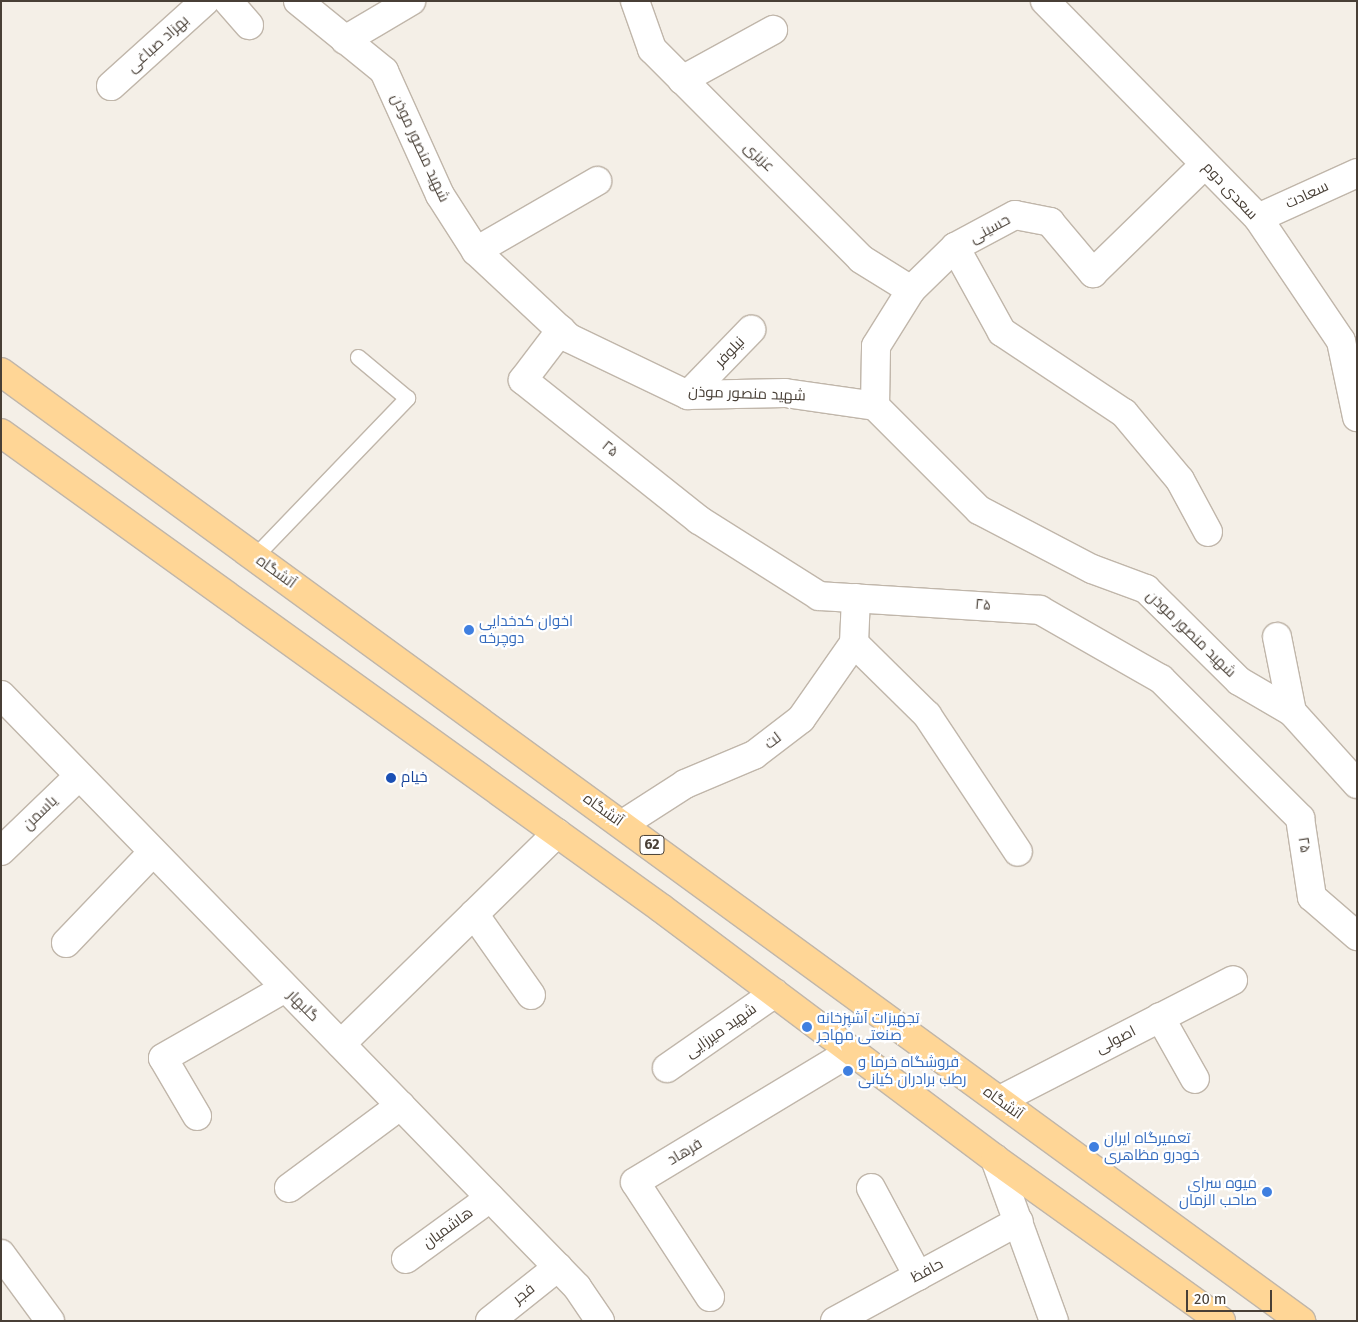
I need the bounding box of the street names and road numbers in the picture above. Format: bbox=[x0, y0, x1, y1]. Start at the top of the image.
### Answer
street label: بهزاد صباغی bbox=[123, 12, 193, 76]
street label: شهید منصور موذن bbox=[387, 91, 453, 205]
street label: عزیزی bbox=[740, 138, 778, 176]
street label: سعدی دوم bbox=[1199, 158, 1261, 224]
street label: سعادت bbox=[1283, 177, 1331, 213]
street label: حسینی bbox=[967, 211, 1013, 247]
street label: نیلوفر bbox=[711, 333, 749, 371]
street label: شهید منصور موذن bbox=[688, 383, 806, 405]
street label: ۲۵ bbox=[598, 437, 622, 461]
street label: آتشگاه bbox=[253, 552, 299, 592]
street label: شهید منصور موذن bbox=[1142, 587, 1240, 681]
street label: ۲۵ bbox=[974, 595, 992, 615]
street label: لت bbox=[761, 729, 785, 753]
street label: آتشگاه bbox=[580, 790, 626, 830]
street label: یاسمن bbox=[19, 792, 61, 834]
road number: 62 bbox=[640, 834, 664, 856]
street label: ۲۵ bbox=[1294, 836, 1314, 854]
street label: گلبهار bbox=[283, 986, 323, 1026]
street label: شهید میرزایی bbox=[682, 1000, 760, 1062]
street label: اصولی bbox=[1093, 1022, 1139, 1058]
street label: آتشگاه bbox=[980, 1083, 1026, 1123]
street label: فرهاد bbox=[664, 1135, 706, 1169]
street label: هاشمیان bbox=[419, 1204, 477, 1252]
street label: حافظ bbox=[908, 1255, 946, 1287]
street label: فجر bbox=[510, 1280, 538, 1308]

